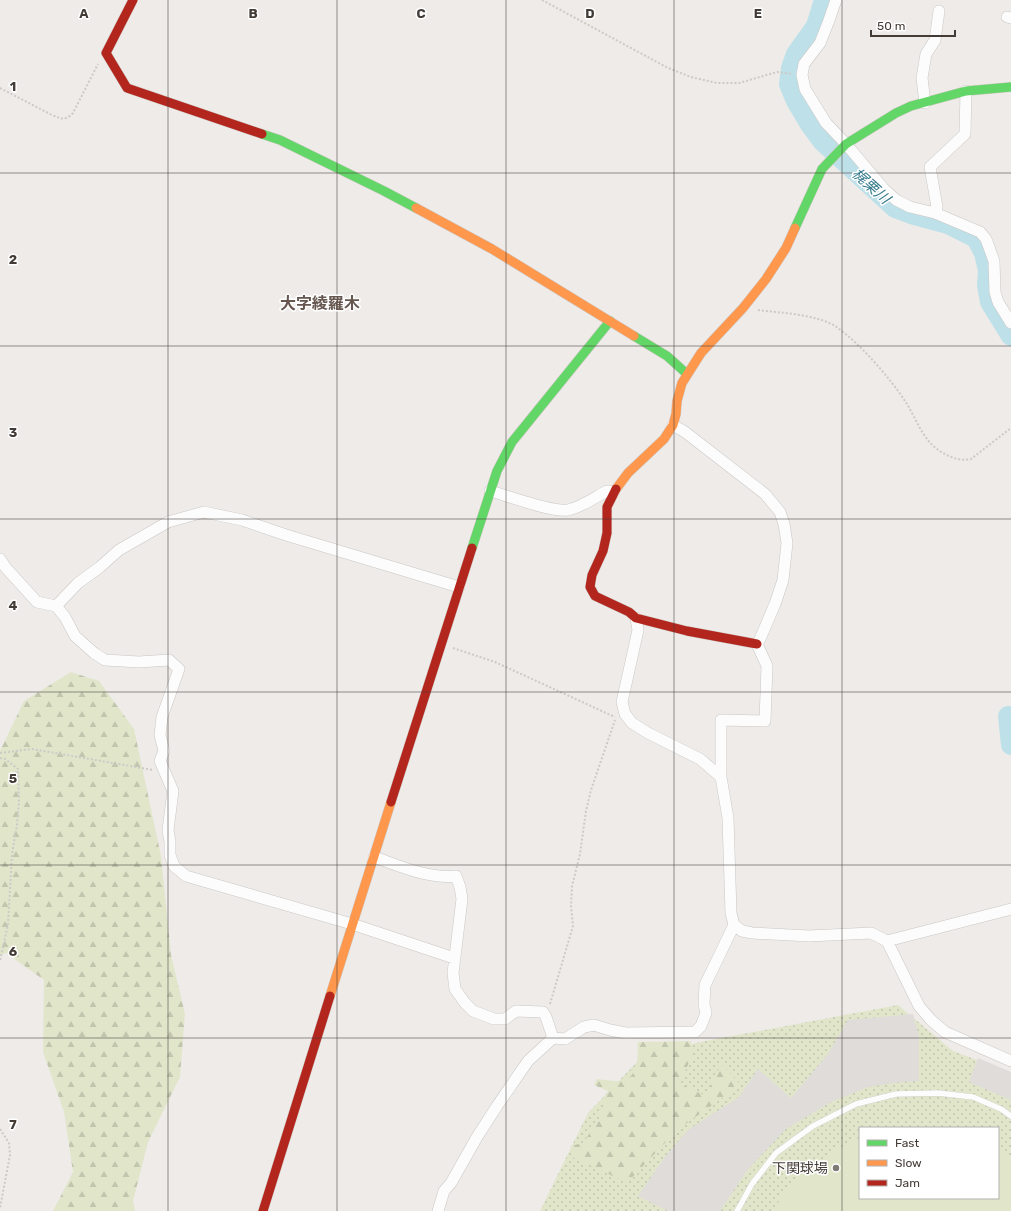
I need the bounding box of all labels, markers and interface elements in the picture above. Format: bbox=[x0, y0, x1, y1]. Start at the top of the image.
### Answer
text: A bbox=[79, 6, 89, 21]
text: B bbox=[248, 6, 258, 21]
text: C bbox=[416, 6, 426, 21]
text: D bbox=[585, 6, 595, 21]
text: E bbox=[754, 6, 762, 21]
scale bar bbox=[871, 12, 955, 38]
text: 50 m bbox=[877, 19, 905, 33]
text: 1 bbox=[10, 79, 16, 94]
water label: 梶栗川 bbox=[848, 164, 895, 209]
text: 2 bbox=[9, 252, 17, 267]
district label: 大字綾羅木 bbox=[280, 294, 360, 313]
text: 3 bbox=[9, 425, 18, 440]
text: 4 bbox=[9, 598, 18, 613]
text: 5 bbox=[9, 771, 17, 786]
text: 6 bbox=[9, 944, 18, 959]
text: 7 bbox=[9, 1117, 17, 1132]
legend bbox=[859, 1127, 999, 1199]
text: Fast bbox=[895, 1136, 919, 1150]
text: Slow bbox=[895, 1156, 922, 1170]
place label: 下関球場 bbox=[772, 1160, 828, 1177]
marker: 下関球場 bbox=[831, 1163, 841, 1173]
text: Jam bbox=[895, 1176, 920, 1190]

